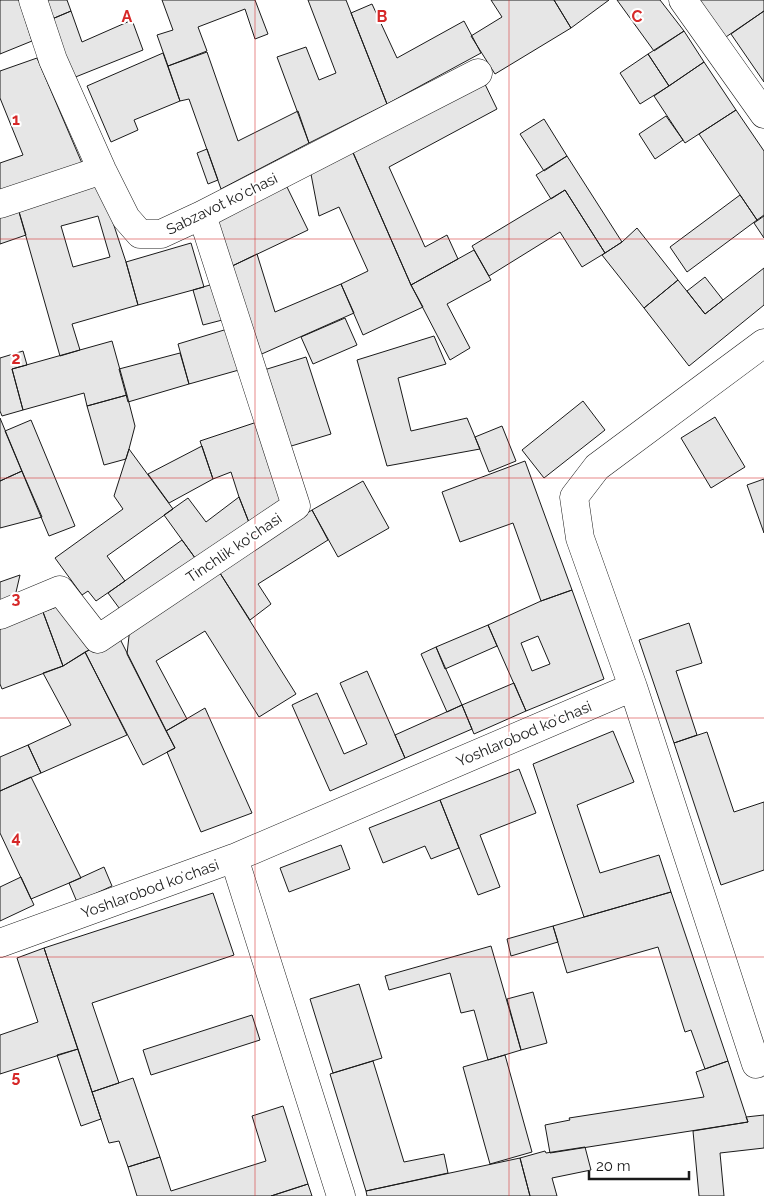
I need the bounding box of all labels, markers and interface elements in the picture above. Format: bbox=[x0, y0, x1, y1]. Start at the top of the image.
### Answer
text: A bbox=[122, 7, 133, 26]
text: B bbox=[377, 7, 388, 26]
text: C bbox=[632, 7, 643, 26]
text: 1 bbox=[12, 110, 20, 129]
street label: Sabzavot koʻchasi bbox=[163, 169, 281, 239]
text: 2 bbox=[11, 349, 21, 368]
street label: Tinchlik ko'chasi bbox=[183, 509, 285, 587]
text: 3 bbox=[12, 589, 21, 608]
street label: Yoshlarobod koʻchasi bbox=[454, 697, 594, 771]
text: 4 bbox=[11, 828, 21, 847]
street label: Yoshlarobod koʻchasi bbox=[79, 856, 221, 922]
text: 5 bbox=[12, 1067, 21, 1086]
scale bar bbox=[589, 1148, 689, 1180]
text: 20 m bbox=[596, 1157, 631, 1175]

